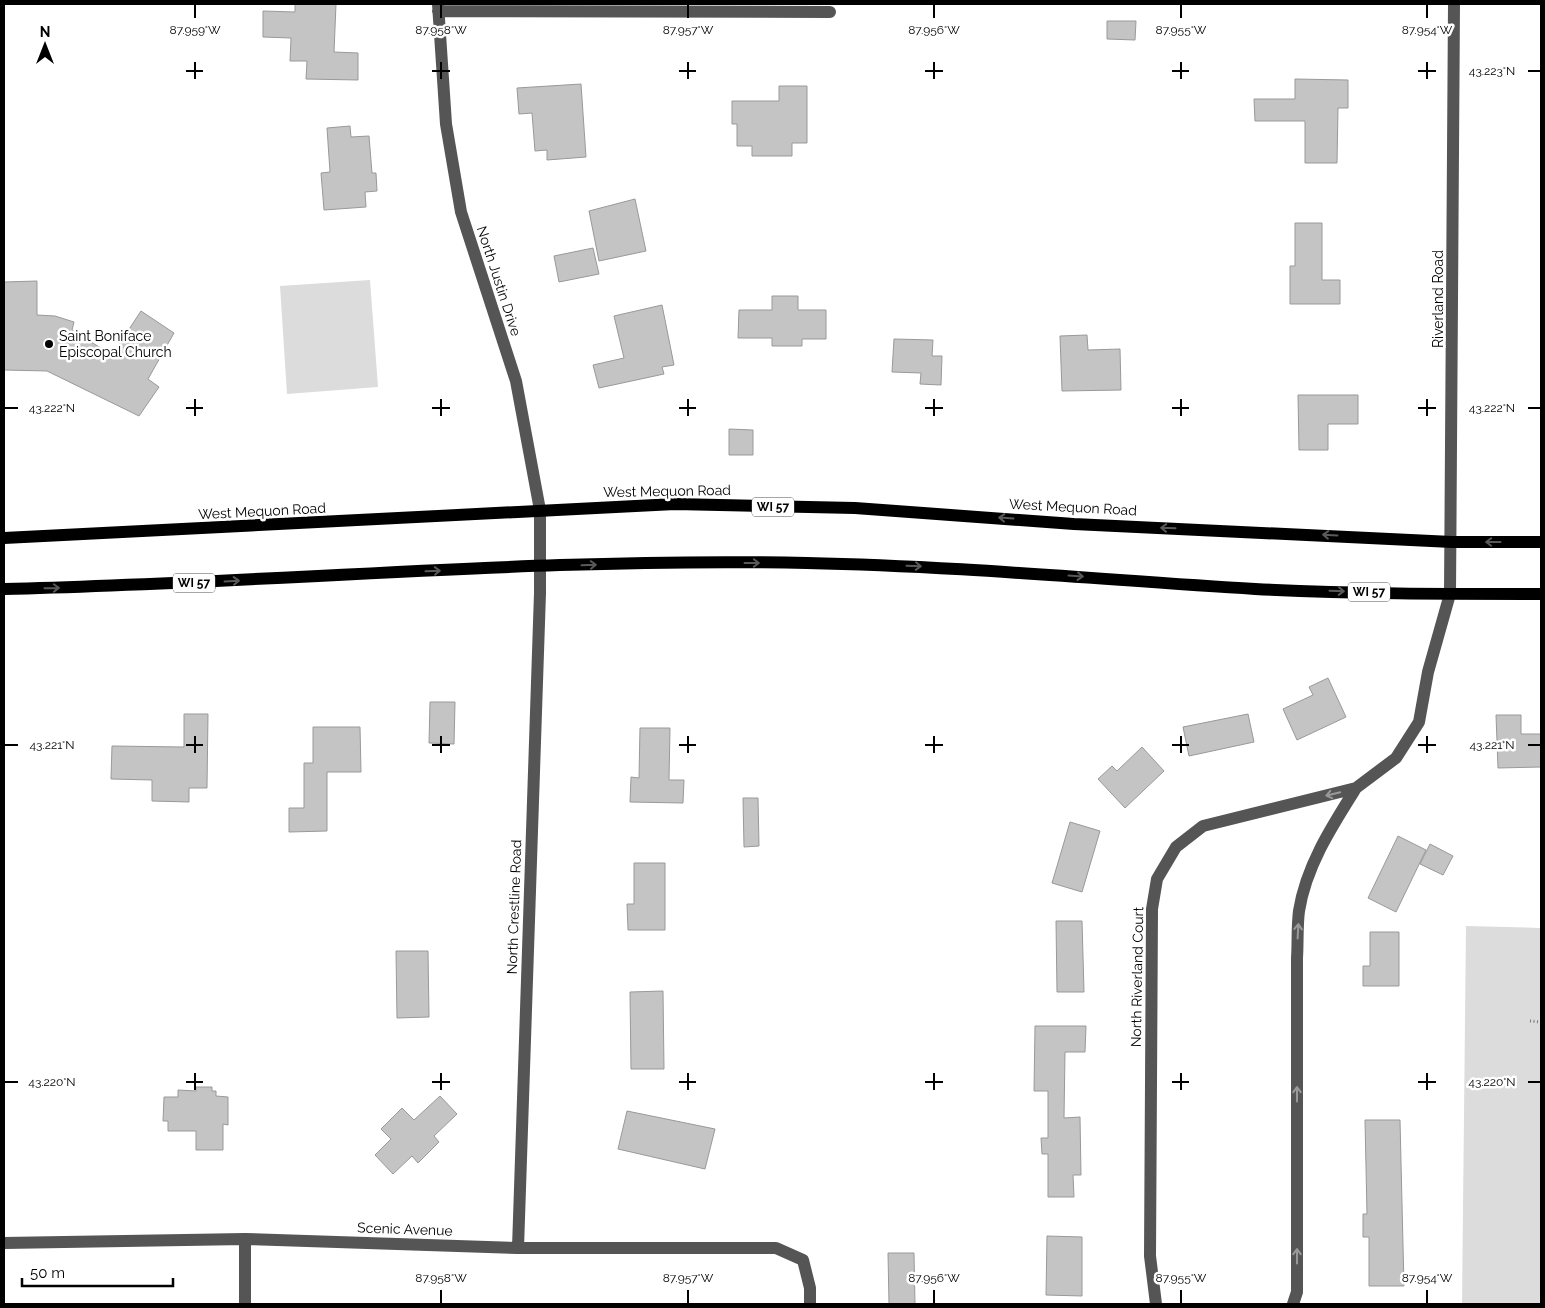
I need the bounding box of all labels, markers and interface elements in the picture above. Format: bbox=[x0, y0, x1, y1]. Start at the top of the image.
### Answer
north arrow bbox=[20, 20, 70, 70]
text: 87.959°W bbox=[170, 23, 221, 37]
text: 87.958°W bbox=[415, 23, 467, 37]
text: 87.957°W bbox=[663, 23, 714, 37]
text: 87.956°W bbox=[908, 23, 960, 37]
text: 87.955°W bbox=[1156, 23, 1207, 37]
text: 87.954°W bbox=[1402, 23, 1453, 37]
text: N bbox=[40, 24, 50, 40]
text: 43.223°N bbox=[1469, 64, 1515, 78]
street label: North Justin Drive bbox=[474, 224, 524, 338]
street label: Riverland Road bbox=[1430, 250, 1446, 348]
place label: Saint Boniface Episcopal Church bbox=[59, 328, 172, 360]
marker: Saint Boniface Episcopal Church bbox=[43, 338, 55, 350]
text: 43.222°N bbox=[29, 401, 75, 415]
text: 43.222°N bbox=[1469, 401, 1515, 415]
street label: West Mequon Road bbox=[603, 482, 731, 500]
street label: West Mequon Road bbox=[1009, 496, 1137, 518]
road number: WI 57 bbox=[752, 498, 794, 516]
street label: West Mequon Road bbox=[198, 500, 326, 522]
one-way arrow bbox=[998, 514, 1014, 523]
one-way arrow bbox=[1160, 523, 1176, 532]
one-way arrow bbox=[1322, 531, 1338, 540]
one-way arrow bbox=[1485, 537, 1501, 547]
one-way arrow bbox=[743, 558, 759, 568]
one-way arrow bbox=[580, 560, 597, 570]
one-way arrow bbox=[906, 561, 922, 571]
one-way arrow bbox=[425, 566, 441, 575]
one-way arrow bbox=[1068, 572, 1084, 581]
road number: WI 57 bbox=[173, 574, 215, 592]
one-way arrow bbox=[224, 576, 240, 585]
road number: WI 57 bbox=[1348, 582, 1390, 602]
one-way arrow bbox=[44, 583, 60, 593]
one-way arrow bbox=[1329, 587, 1345, 596]
text: 43.221°N bbox=[29, 738, 75, 752]
text: 43.221°N bbox=[1469, 738, 1515, 752]
one-way arrow bbox=[1325, 789, 1341, 799]
street label: North Crestline Road bbox=[504, 839, 524, 975]
street label: North Riverland Court bbox=[1128, 906, 1146, 1047]
one-way arrow bbox=[1294, 923, 1303, 939]
text: 43.220°N bbox=[28, 1075, 76, 1089]
text: 43.220°N bbox=[1468, 1075, 1516, 1089]
one-way arrow bbox=[1292, 1086, 1302, 1102]
street label: Scenic Avenue bbox=[357, 1219, 453, 1239]
one-way arrow bbox=[1292, 1248, 1302, 1264]
scale bar bbox=[22, 1256, 174, 1288]
text: 50 m bbox=[30, 1264, 65, 1282]
text: 87.958°W bbox=[415, 1271, 467, 1285]
text: 87.957°W bbox=[663, 1271, 714, 1285]
text: 87.956°W bbox=[908, 1271, 960, 1285]
text: 87.955°W bbox=[1156, 1271, 1207, 1285]
text: 87.954°W bbox=[1402, 1271, 1453, 1285]

